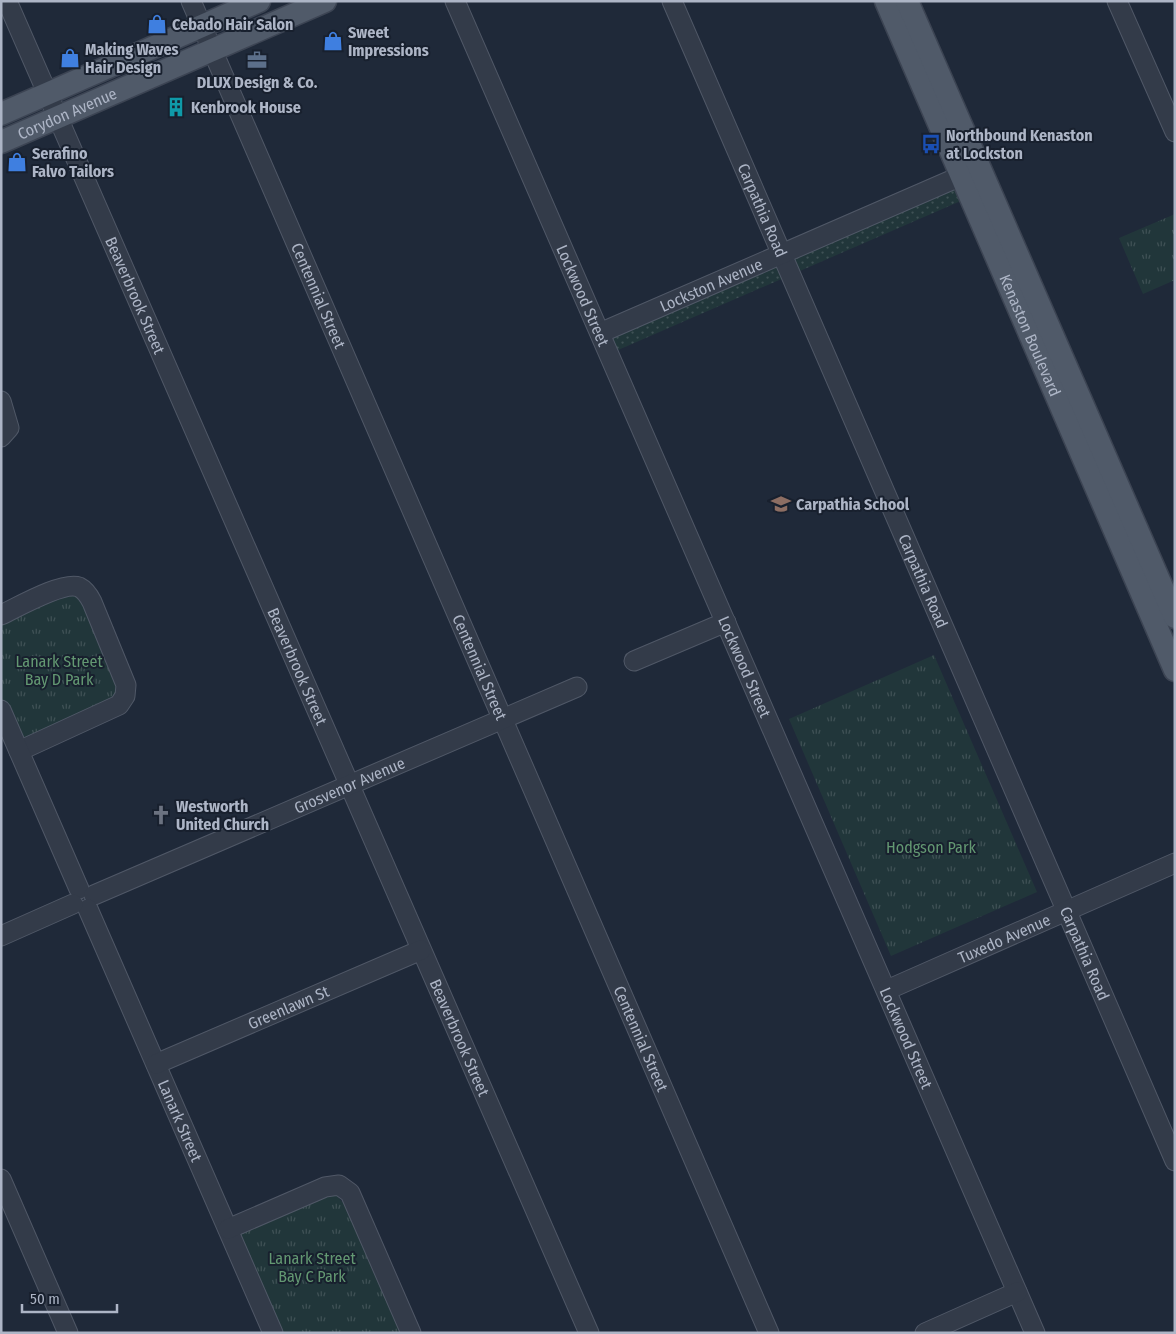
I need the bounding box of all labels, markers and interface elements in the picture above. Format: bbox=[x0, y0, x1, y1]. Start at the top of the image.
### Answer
shop icon: Cebado Hair Salon bbox=[146, 13, 168, 35]
place label: Cebado Hair Salon bbox=[172, 15, 294, 34]
place label: Sweet Impressions bbox=[348, 23, 429, 60]
shop icon: Sweet Impressions bbox=[322, 30, 344, 52]
place label: Making Waves Hair Design bbox=[85, 40, 179, 77]
shop icon: Making Waves Hair Design bbox=[59, 47, 81, 69]
office icon: DLUX Design & Co. bbox=[246, 49, 268, 71]
place label: DLUX Design & Co. bbox=[197, 73, 318, 92]
street label: Corydon Avenue bbox=[15, 84, 120, 144]
building icon: Kenbrook House bbox=[165, 96, 187, 118]
place label: Kenbrook House bbox=[191, 98, 301, 117]
place label: Northbound Kenaston at Lockston bbox=[946, 126, 1093, 163]
bus stop icon: Northbound Kenaston at Lockston bbox=[920, 133, 942, 155]
place label: Serafino Falvo Tailors bbox=[32, 144, 114, 181]
shop icon: Serafino Falvo Tailors bbox=[6, 151, 28, 173]
street label: Carpathia Road bbox=[734, 161, 791, 260]
street label: Beaverbrook Street bbox=[101, 234, 169, 357]
street label: Centennial Street bbox=[287, 240, 350, 352]
street label: Lockwood Street bbox=[552, 242, 613, 350]
street label: Lockston Avenue bbox=[657, 255, 765, 316]
street label: Kenaston Boulevard bbox=[995, 272, 1065, 399]
school or university icon: Carpathia School bbox=[770, 493, 792, 515]
place label: Carpathia School bbox=[796, 495, 910, 514]
street label: Carpathia Road bbox=[894, 531, 952, 631]
street label: Beaverbrook Street bbox=[263, 605, 331, 729]
street label: Centennial Street bbox=[448, 612, 511, 724]
street label: Lockwood Street bbox=[714, 613, 775, 721]
park label: Lanark Street Bay D Park bbox=[15, 652, 103, 689]
street label: Grosvenor Avenue bbox=[291, 753, 408, 818]
place label: Westworth United Church bbox=[176, 797, 269, 834]
church icon: Westworth United Church bbox=[150, 804, 172, 826]
park label: Hodgson Park bbox=[886, 838, 977, 857]
street label: Carpathia Road bbox=[1056, 904, 1113, 1003]
street label: Tuxedo Avenue bbox=[955, 910, 1053, 967]
street label: Beaverbrook Street bbox=[425, 976, 494, 1100]
street label: Greenlawn St bbox=[245, 981, 333, 1033]
street label: Centennial Street bbox=[610, 983, 672, 1095]
street label: Lockwood Street bbox=[876, 985, 937, 1092]
street label: Lanark Street bbox=[154, 1077, 206, 1165]
park label: Lanark Street Bay C Park bbox=[268, 1249, 356, 1286]
scale bar bbox=[22, 1282, 118, 1314]
text: 50 m bbox=[30, 1290, 60, 1308]

